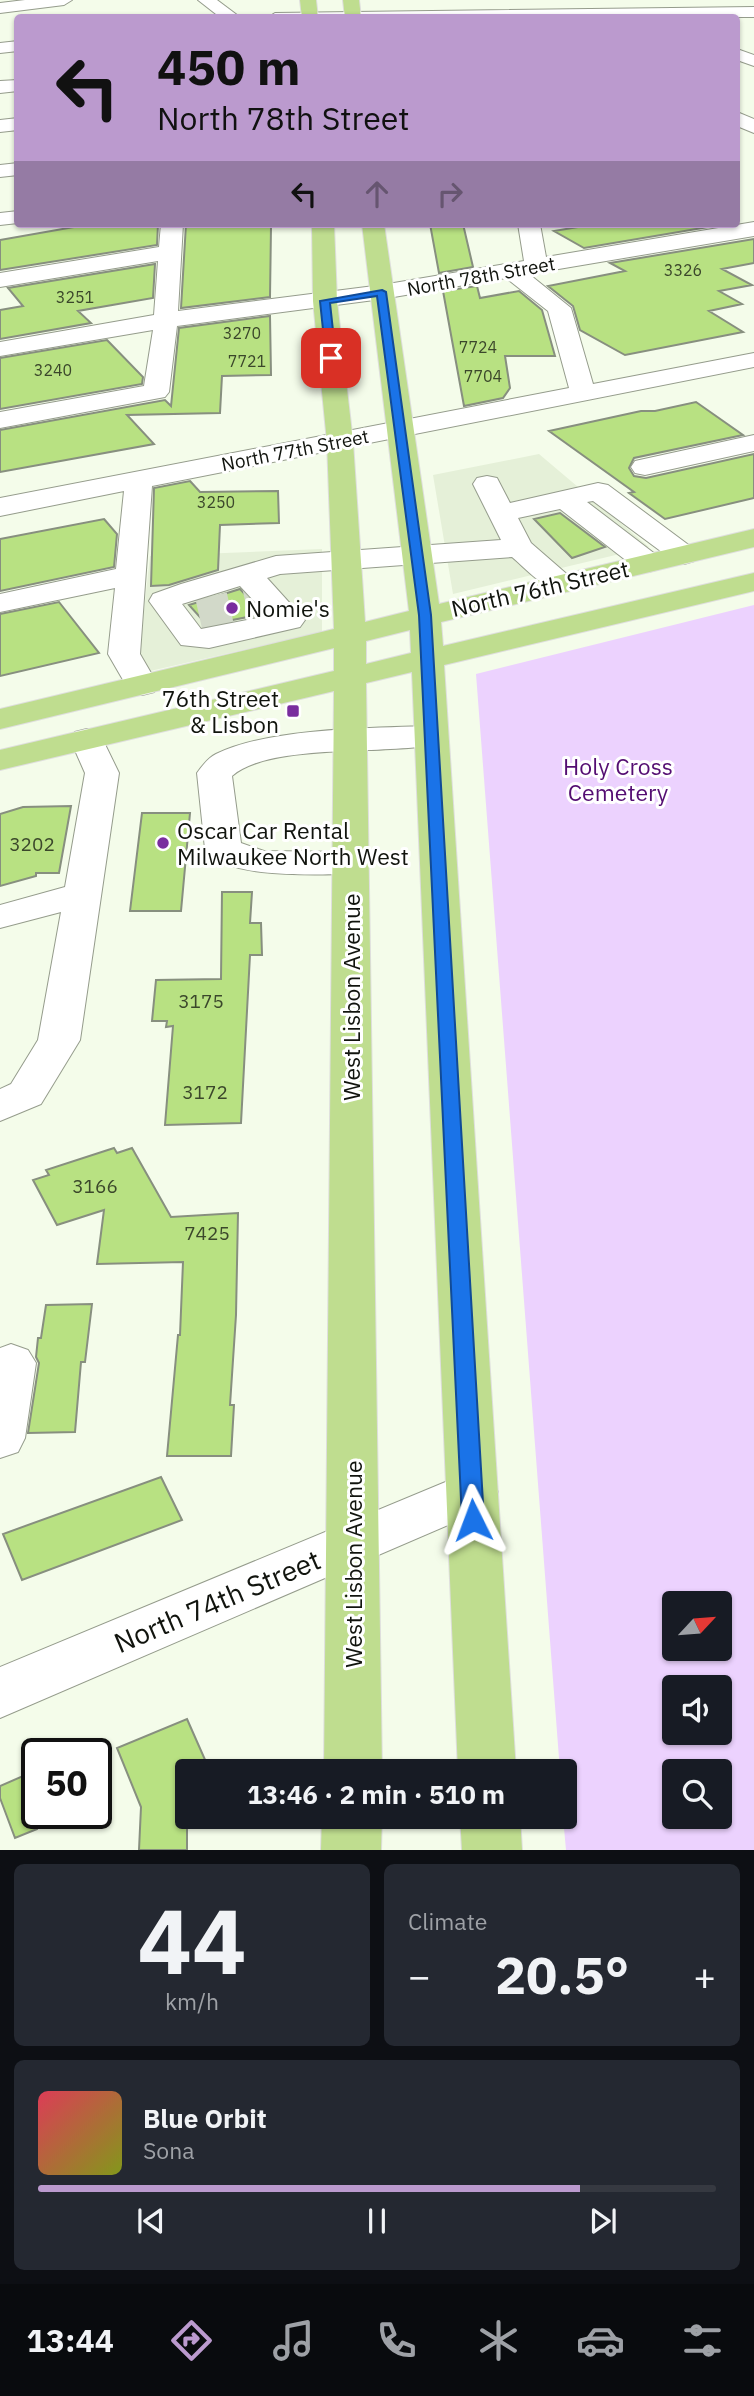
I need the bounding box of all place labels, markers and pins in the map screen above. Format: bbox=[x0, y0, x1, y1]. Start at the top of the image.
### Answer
pin bbox=[301, 328, 361, 388]
place label: Nomie's bbox=[246, 593, 330, 623]
marker: Nomie's bbox=[224, 600, 240, 616]
place label: 76th Street & Lisbon bbox=[162, 683, 279, 739]
marker: 76th Street & Lisbon bbox=[285, 703, 301, 719]
place label: Oscar Car Rental Milwaukee North West bbox=[177, 815, 409, 871]
marker: Oscar Car Rental Milwaukee North West bbox=[155, 835, 171, 851]

